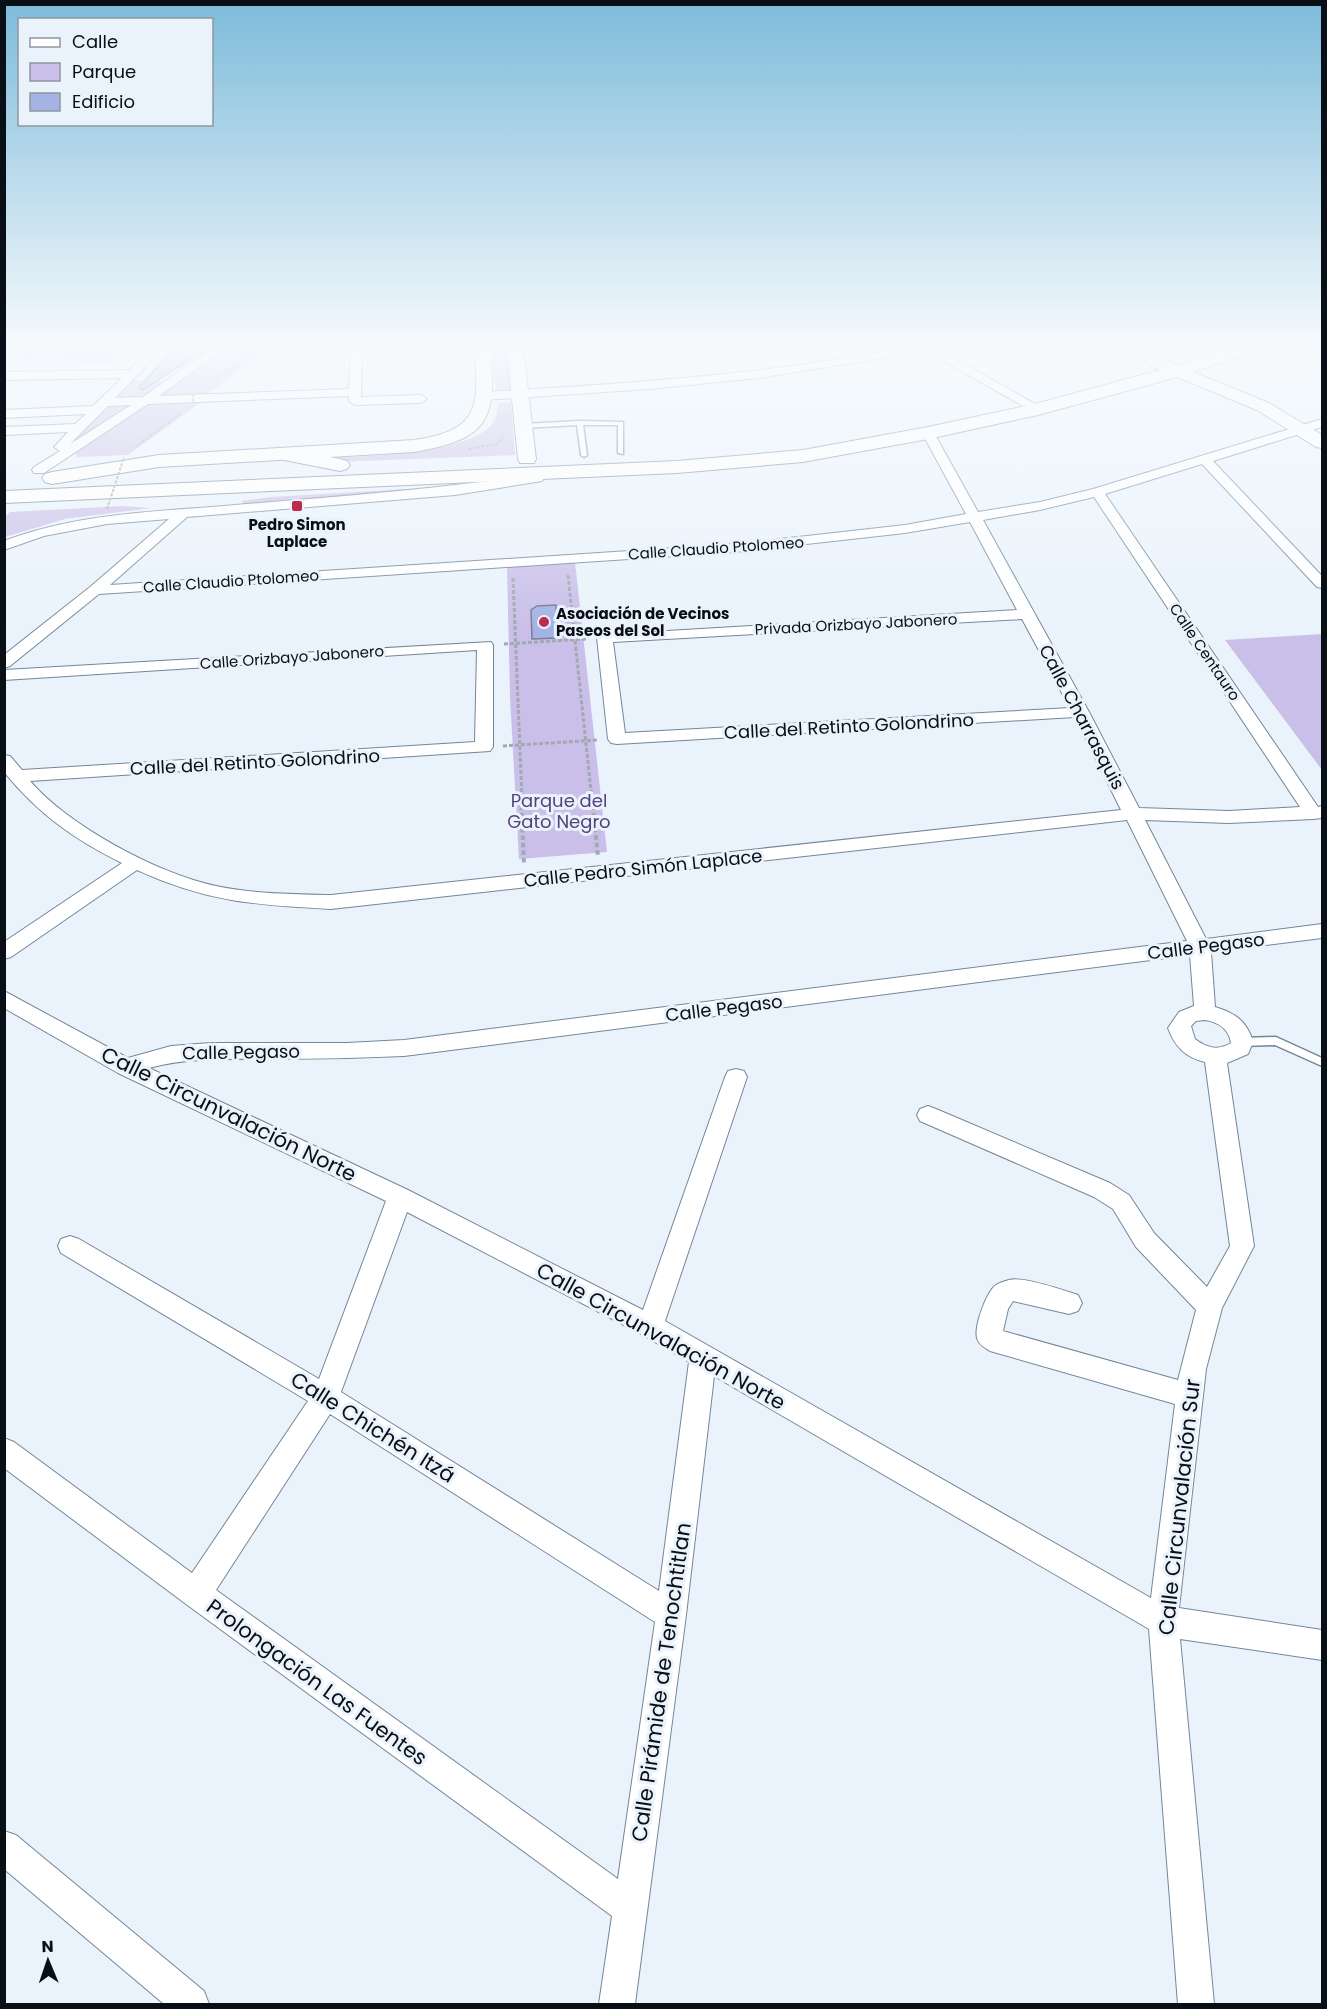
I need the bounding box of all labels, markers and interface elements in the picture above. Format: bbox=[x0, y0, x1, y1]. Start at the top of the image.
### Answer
legend bbox=[18, 18, 213, 126]
text: Calle bbox=[72, 29, 118, 54]
text: Parque bbox=[72, 59, 136, 84]
text: Edificio bbox=[72, 89, 135, 114]
marker: Pedro Simon Laplace bbox=[290, 499, 304, 513]
place label: Pedro Simon Laplace bbox=[248, 514, 346, 552]
street label: Calle Claudio Ptolomeo bbox=[627, 531, 805, 565]
street label: Calle Claudio Ptolomeo bbox=[142, 564, 320, 598]
street label: Calle Centauro bbox=[1165, 599, 1245, 705]
place label: Asociación de Vecinos Paseos del Sol bbox=[556, 603, 729, 641]
street label: Privada Orizbayo Jabonero bbox=[754, 608, 958, 640]
marker: Asociación de Vecinos Paseos del Sol bbox=[537, 615, 551, 629]
street label: Calle Orizbayo Jabonero bbox=[199, 640, 385, 674]
street label: Calle Charrasquis bbox=[1033, 640, 1131, 794]
street label: Calle del Retinto Golondrino bbox=[723, 707, 975, 745]
street label: Calle del Retinto Golondrino bbox=[129, 743, 381, 781]
park label: Parque del Gato Negro bbox=[507, 788, 611, 834]
street label: Calle Pedro Simón Laplace bbox=[522, 843, 764, 893]
street label: Calle Pegaso bbox=[1146, 926, 1266, 966]
street label: Calle Pegaso bbox=[664, 988, 784, 1028]
street label: Calle Pegaso bbox=[182, 1038, 300, 1066]
street label: Calle Circunvalación Norte bbox=[97, 1039, 361, 1189]
street label: Calle Circunvalación Norte bbox=[531, 1255, 791, 1417]
street label: Calle Chichén Itzá bbox=[285, 1365, 461, 1489]
street label: Calle Circunvalación Sur bbox=[1151, 1377, 1207, 1637]
street label: Calle Pirámide de Tenochtitlan bbox=[624, 1521, 698, 1843]
street label: Prolongación Las Fuentes bbox=[201, 1592, 433, 1772]
north arrow bbox=[18, 1931, 78, 1991]
text: N bbox=[41, 1935, 54, 1958]

